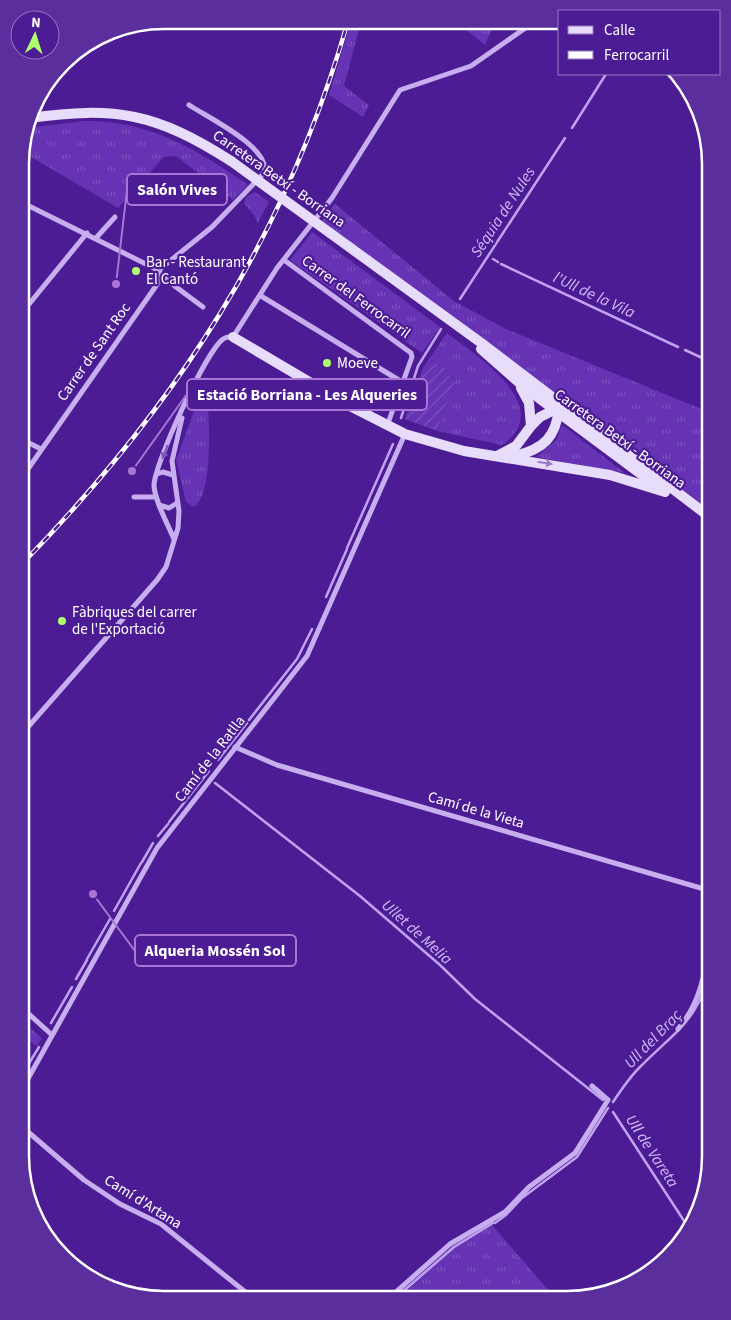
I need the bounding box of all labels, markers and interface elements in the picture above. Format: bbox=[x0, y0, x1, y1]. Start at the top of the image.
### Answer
north arrow bbox=[10, 10, 60, 60]
legend bbox=[558, 10, 721, 75]
text: N bbox=[30, 13, 41, 33]
text: Calle bbox=[604, 20, 635, 41]
text: Ferrocarril bbox=[604, 45, 669, 66]
street label: Carretera Betxí - Borriana bbox=[208, 125, 350, 233]
water label: Séquia de Nules bbox=[465, 162, 541, 262]
callout: Salón Vives bbox=[127, 174, 227, 205]
text: Salón Vives bbox=[137, 179, 217, 201]
street label: Carrer del Ferrocarril bbox=[297, 250, 415, 344]
place label: Bar - Restaurant El Cantó bbox=[146, 252, 246, 290]
marker: Bar - Restaurant El Cantó bbox=[130, 265, 142, 277]
water label: l'Ull de la Vila bbox=[549, 266, 639, 324]
street label: Carrer de Sant Roc bbox=[52, 298, 136, 406]
place label: Moeve bbox=[337, 353, 378, 374]
marker: Moeve bbox=[321, 357, 333, 369]
callout: Estació Borriana - Les Alqueries bbox=[187, 379, 427, 410]
text: Estació Borriana - Les Alqueries bbox=[197, 384, 417, 406]
street label: Carretera Betxí - Borriana bbox=[550, 384, 690, 494]
one-way arrow bbox=[161, 444, 168, 459]
one-way arrow bbox=[537, 460, 553, 468]
place label: Fàbriques del carrer de l'Exportació bbox=[72, 602, 197, 640]
marker: Fàbriques del carrer de l'Exportació bbox=[56, 615, 68, 627]
street label: Camí de la Ratlla bbox=[170, 711, 250, 807]
street label: Camí de la Vieta bbox=[425, 786, 527, 834]
water label: Ullet de Melia bbox=[377, 894, 457, 970]
callout: Alqueria Mossén Sol bbox=[135, 935, 296, 966]
text: Alqueria Mossén Sol bbox=[144, 940, 286, 962]
water label: Ull del Braç bbox=[619, 1005, 687, 1073]
water label: Ull de Vareta bbox=[620, 1110, 684, 1192]
street label: Camí d'Artana bbox=[100, 1170, 186, 1234]

